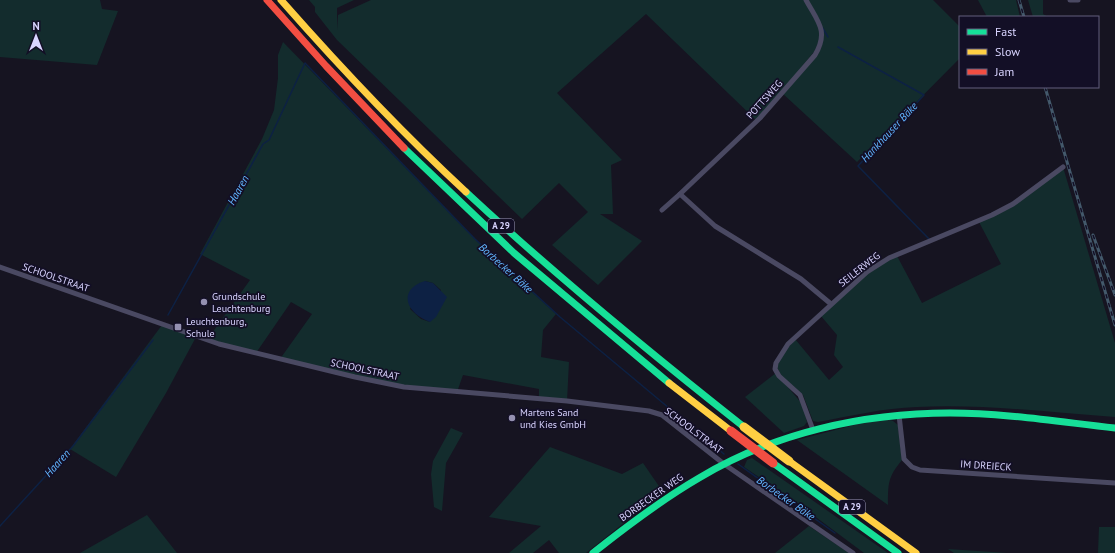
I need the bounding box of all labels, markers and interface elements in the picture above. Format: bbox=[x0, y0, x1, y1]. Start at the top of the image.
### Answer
north arrow bbox=[16, 16, 56, 56]
legend bbox=[959, 16, 1099, 88]
text: N bbox=[32, 19, 40, 33]
text: Fast bbox=[995, 24, 1016, 39]
text: Slow bbox=[995, 44, 1020, 59]
text: Jam bbox=[994, 64, 1014, 79]
street label: POTTSWEG bbox=[743, 77, 785, 122]
water label: Hankhauser Bäke bbox=[858, 99, 920, 165]
water label: Haaren bbox=[224, 172, 252, 207]
road number: A 29 bbox=[488, 219, 514, 233]
water label: Borbecker Bäke bbox=[476, 240, 536, 296]
street label: SEILERWEG bbox=[836, 249, 883, 290]
street label: SCHOOLSTRAAT bbox=[21, 260, 91, 295]
place label: Grundschule Leuchtenburg bbox=[212, 290, 270, 315]
marker: Grundschule Leuchtenburg bbox=[199, 297, 209, 307]
place label: Leuchtenburg, Schule bbox=[186, 315, 247, 340]
marker: Leuchtenburg, Schule bbox=[173, 322, 183, 332]
street label: SCHOOLSTRAAT bbox=[329, 356, 401, 383]
street label: SCHOOLSTRAAT bbox=[662, 404, 726, 457]
place label: Martens Sand und Kies GmbH bbox=[520, 406, 586, 431]
marker: Martens Sand und Kies GmbH bbox=[507, 413, 517, 423]
water label: Haaren bbox=[41, 446, 73, 480]
street label: IM DREIECK bbox=[960, 457, 1012, 474]
street label: BORBECKER WEG bbox=[617, 471, 686, 524]
water label: Borbecker Bäke bbox=[754, 473, 818, 523]
road number: A 29 bbox=[839, 500, 865, 514]

